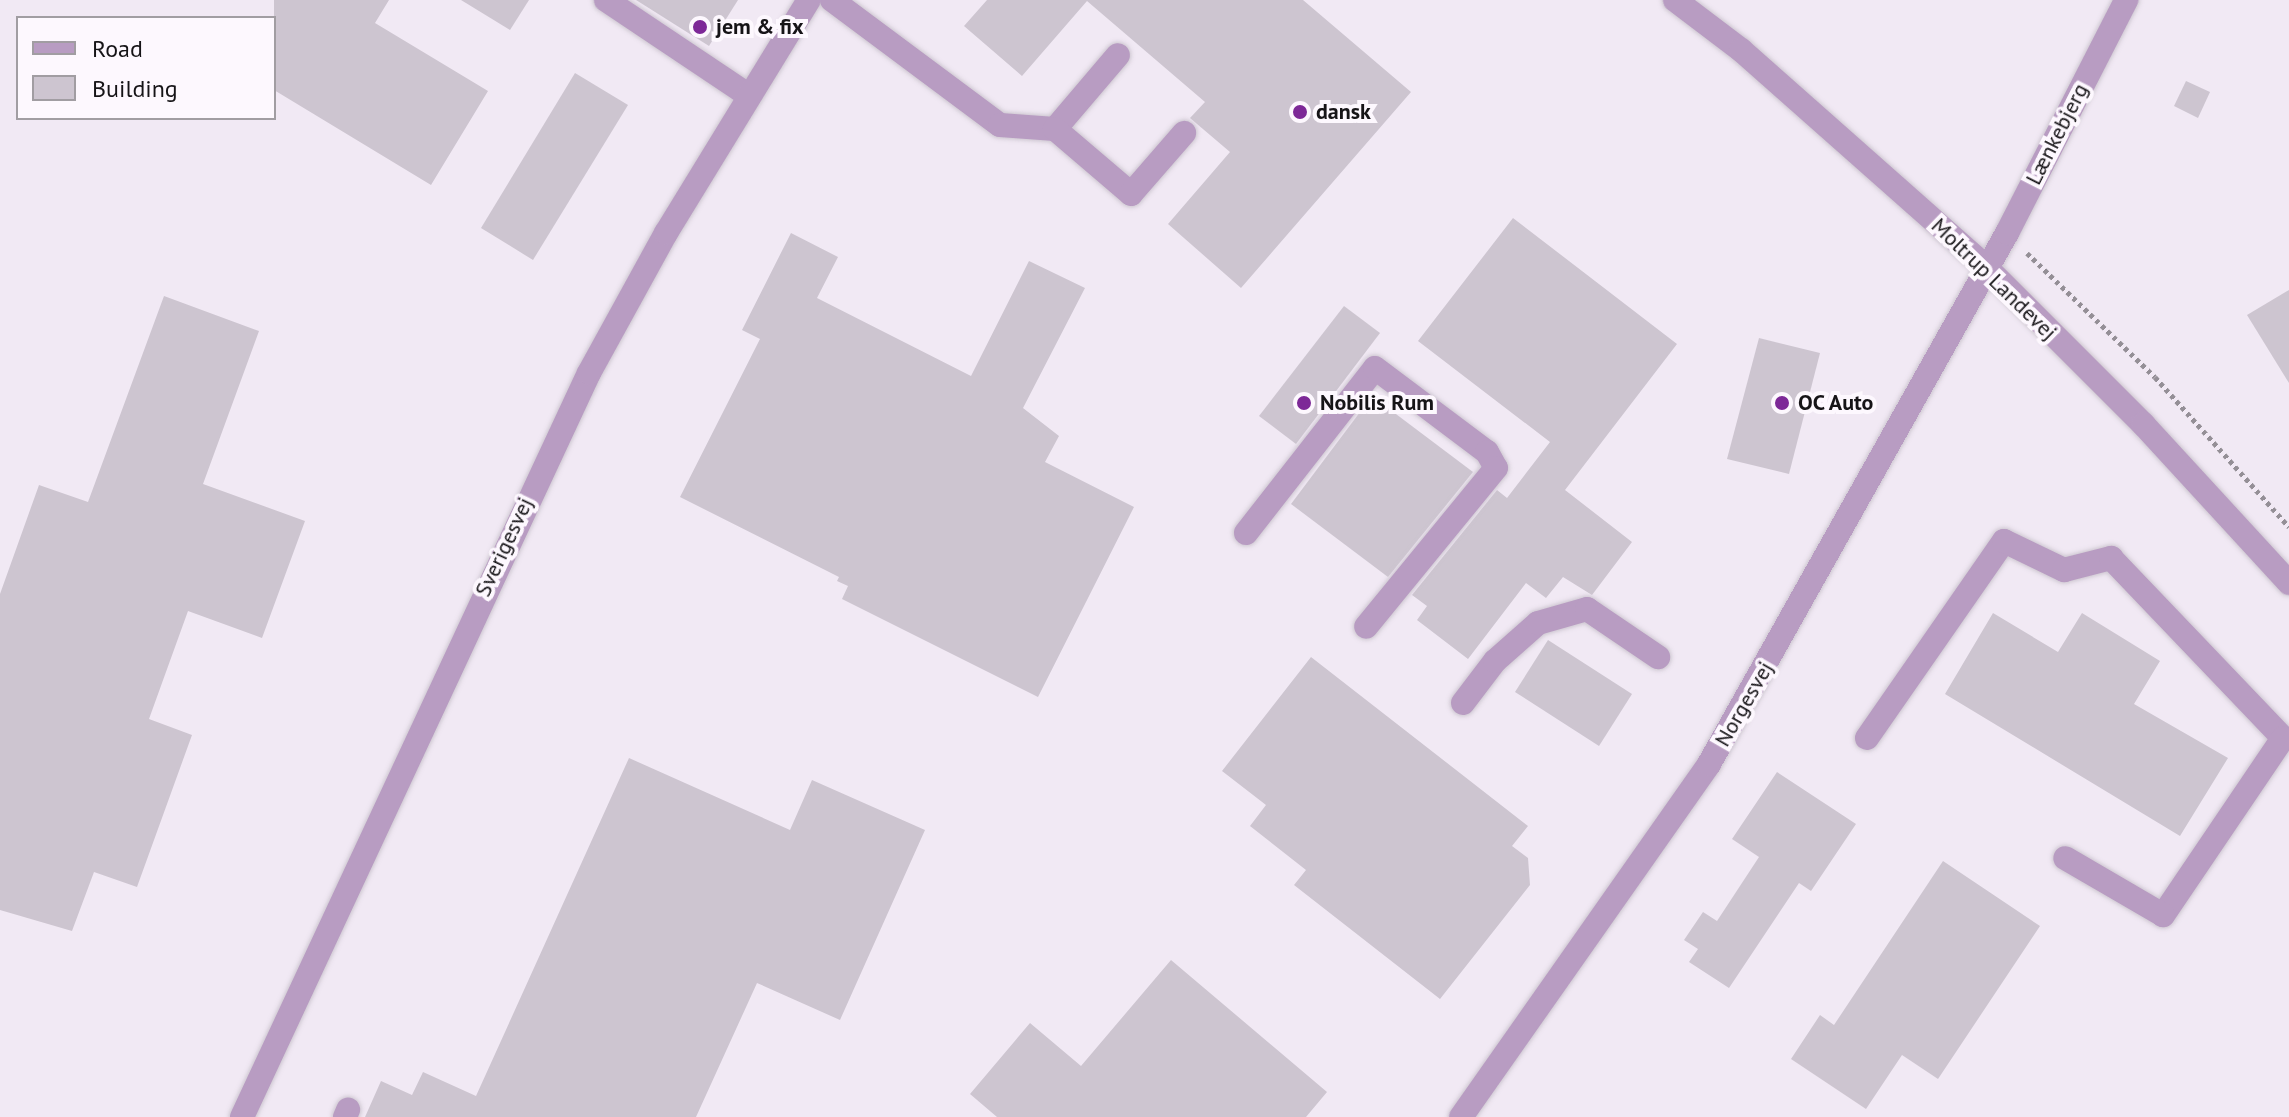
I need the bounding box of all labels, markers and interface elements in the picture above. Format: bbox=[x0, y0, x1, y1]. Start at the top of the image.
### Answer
place label: jem & fix bbox=[716, 14, 804, 40]
legend bbox=[16, 16, 276, 120]
marker: jem & fix bbox=[691, 18, 709, 36]
text: Road bbox=[92, 33, 143, 64]
text: Building bbox=[92, 73, 178, 104]
street label: Lænkebjerg bbox=[2020, 79, 2094, 189]
place label: dansk bbox=[1316, 99, 1371, 125]
marker: dansk bbox=[1291, 103, 1309, 121]
street label: Moltrup Landevej bbox=[1926, 213, 2062, 345]
place label: Nobilis Rum bbox=[1320, 390, 1434, 416]
place label: OC Auto bbox=[1798, 390, 1875, 416]
marker: Nobilis Rum bbox=[1295, 394, 1313, 412]
marker: OC Auto bbox=[1773, 394, 1791, 412]
street label: Sverigesvej bbox=[470, 493, 538, 601]
street label: Norgesvej bbox=[1709, 657, 1779, 751]

